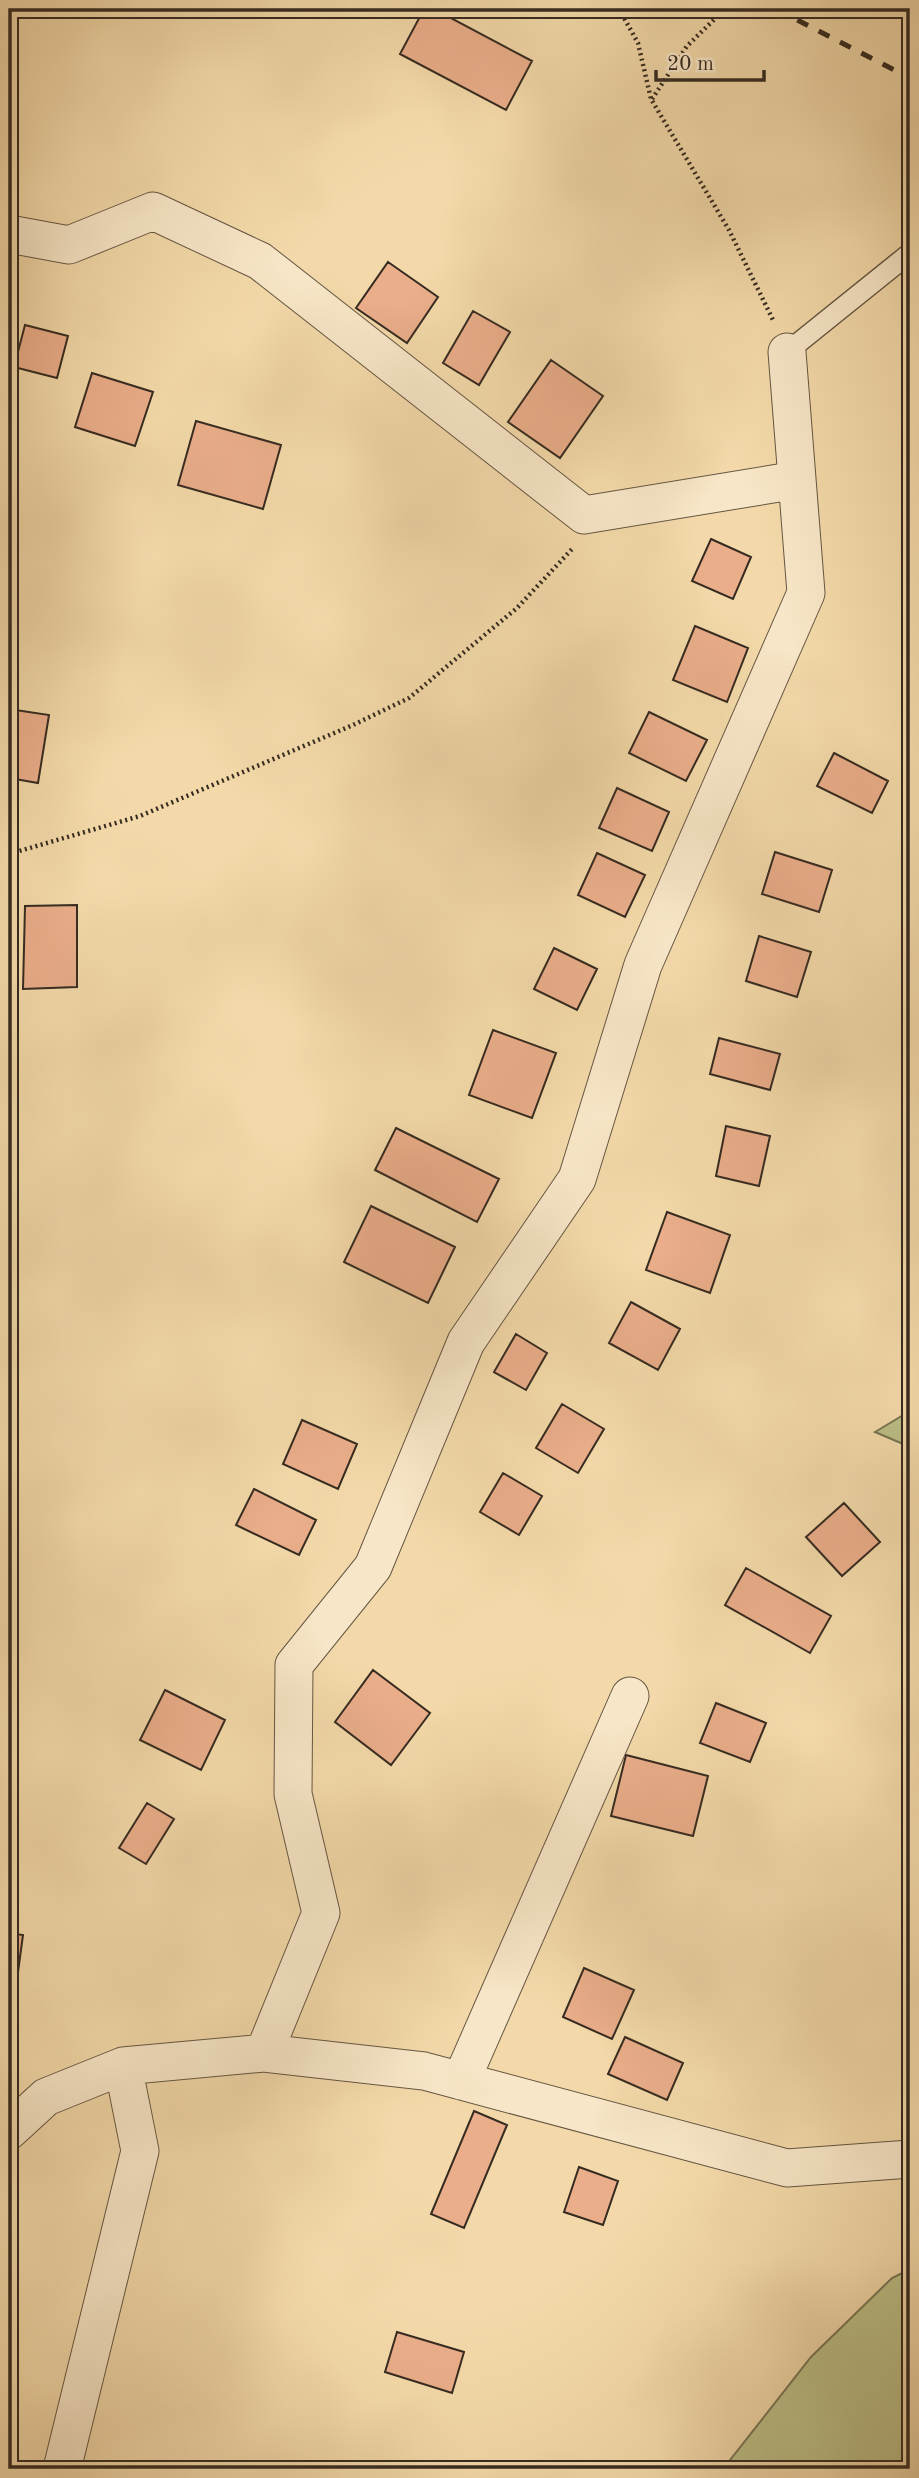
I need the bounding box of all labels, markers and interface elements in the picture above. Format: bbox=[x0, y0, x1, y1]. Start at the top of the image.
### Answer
scale bar bbox=[656, 38, 765, 82]
text: 20 m bbox=[667, 54, 714, 75]

